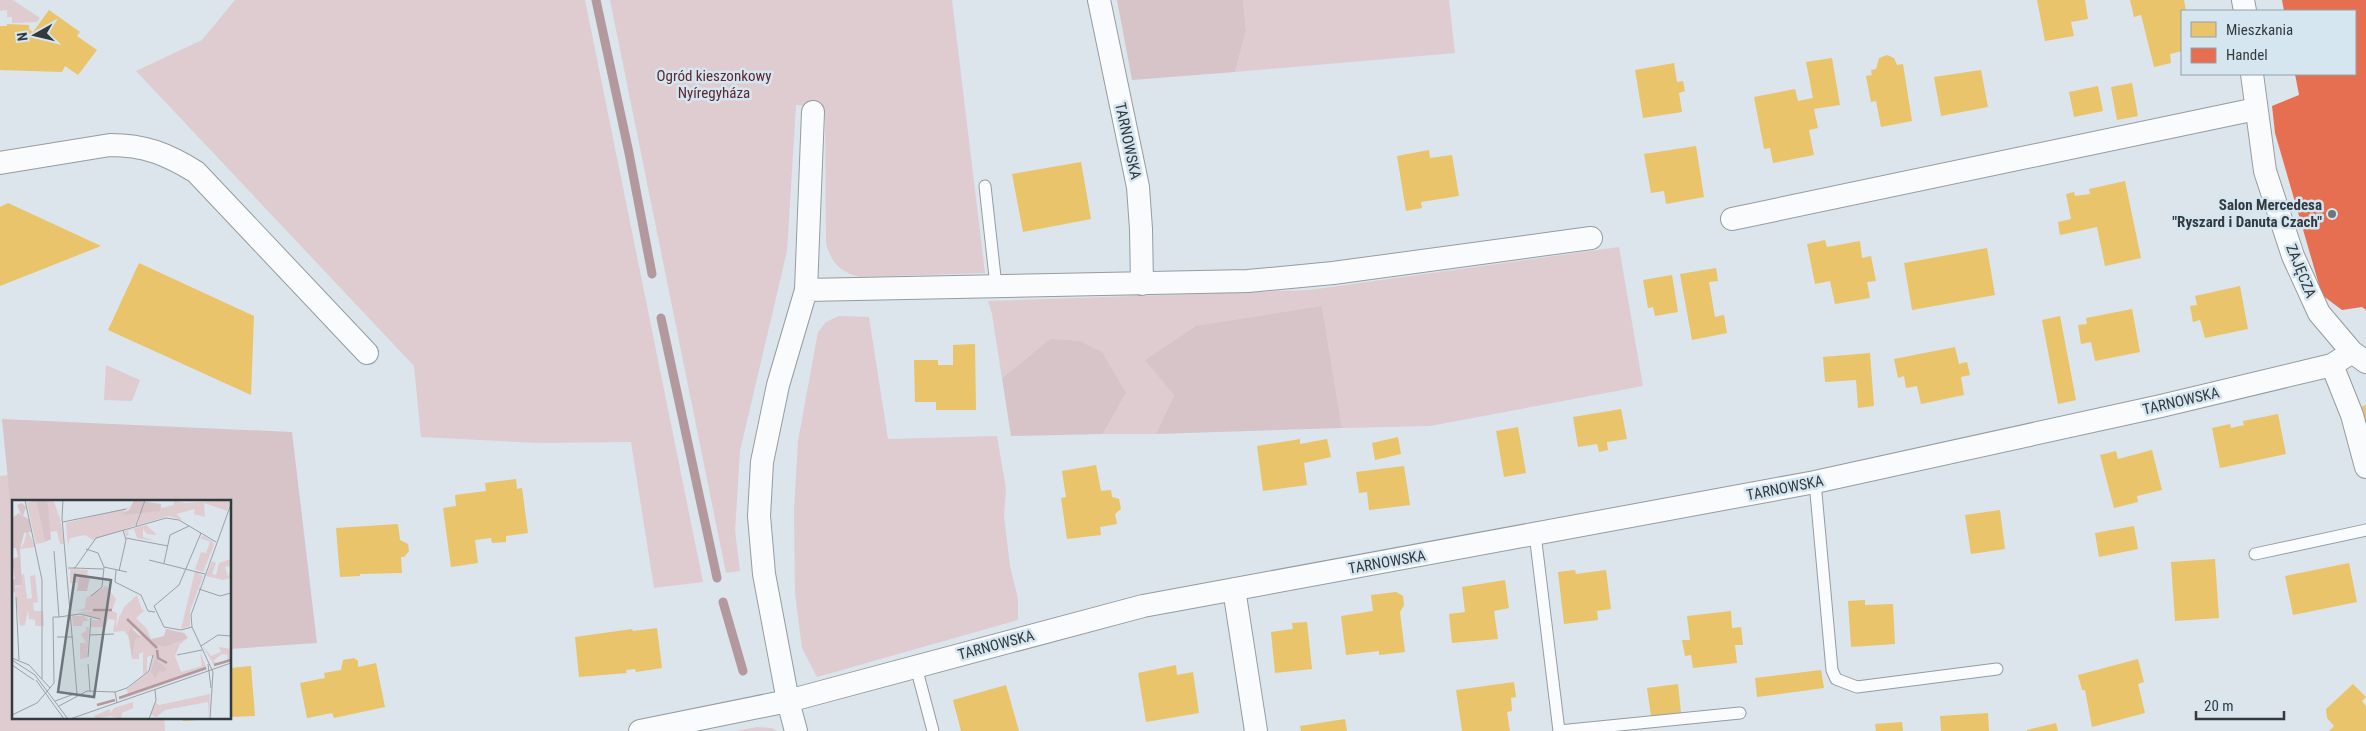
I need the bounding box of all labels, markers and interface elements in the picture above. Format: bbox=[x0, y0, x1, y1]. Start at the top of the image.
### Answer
north arrow bbox=[10, 10, 60, 60]
legend bbox=[2181, 10, 2356, 75]
text: Mieszkania bbox=[2226, 21, 2293, 39]
text: N bbox=[14, 31, 31, 42]
text: Handel bbox=[2226, 46, 2268, 64]
park label: Ogród kieszonkowy Nyíregyháza bbox=[657, 67, 771, 102]
street label: TARNOWSKA bbox=[1111, 101, 1145, 181]
place label: Salon Mercedesa "Ryszard i Danuta Czach" bbox=[2172, 196, 2322, 231]
marker: Salon Mercedesa "Ryszard i Danuta Czach" bbox=[2326, 208, 2338, 220]
street label: ZAJĘCZA bbox=[2282, 241, 2320, 301]
street label: TARNOWSKA bbox=[2141, 383, 2221, 419]
street label: TARNOWSKA bbox=[1745, 472, 1825, 504]
inset map bbox=[12, 500, 231, 718]
street label: TARNOWSKA bbox=[1347, 546, 1427, 578]
street label: TARNOWSKA bbox=[956, 626, 1036, 664]
scale bar bbox=[2196, 688, 2284, 720]
text: 20 m bbox=[2204, 697, 2234, 715]

